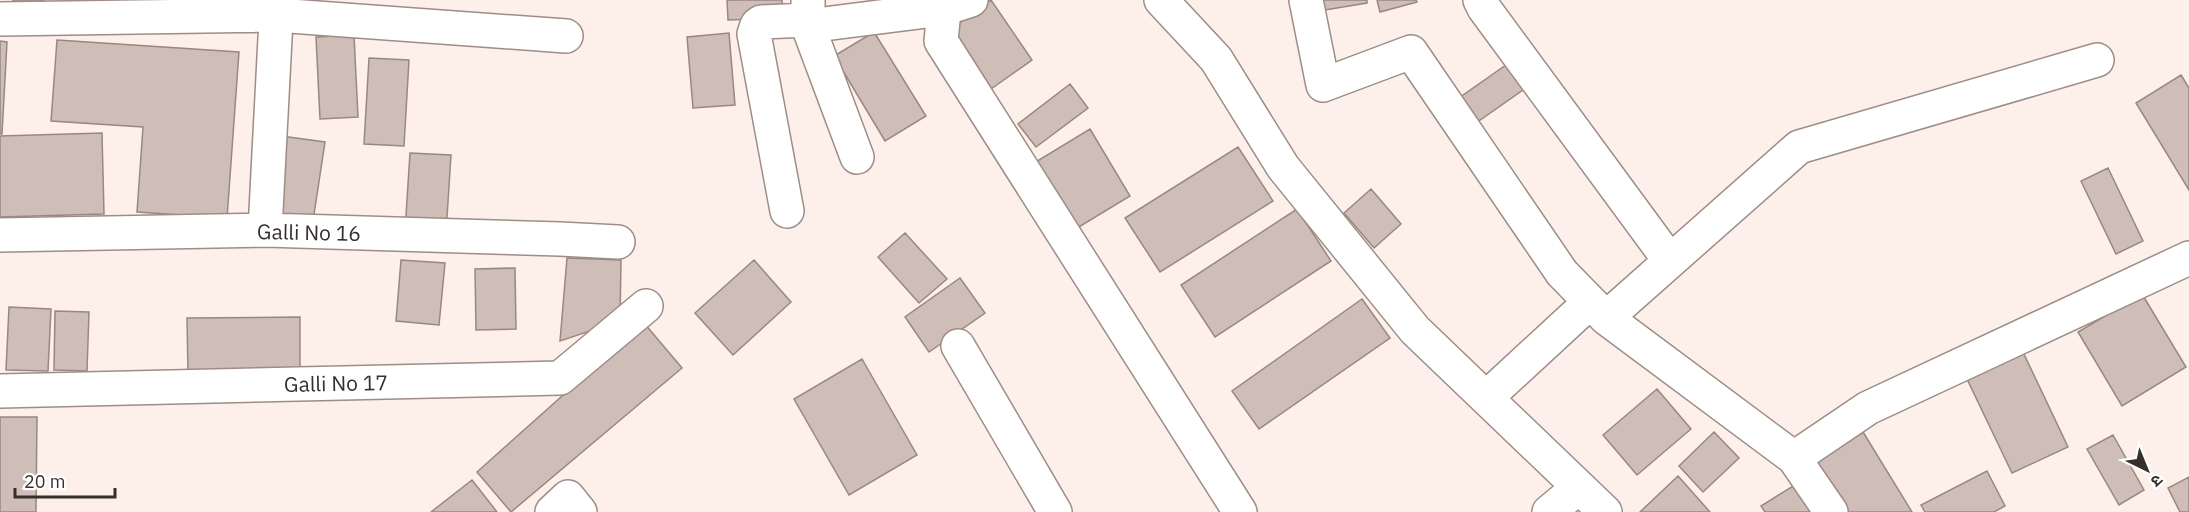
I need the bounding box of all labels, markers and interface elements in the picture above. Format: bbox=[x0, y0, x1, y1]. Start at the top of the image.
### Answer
street label: Galli No 16 bbox=[257, 217, 361, 247]
street label: Galli No 17 bbox=[284, 368, 388, 398]
north arrow bbox=[2117, 440, 2177, 500]
scale bar bbox=[15, 461, 116, 499]
text: 20 m bbox=[24, 470, 66, 493]
text: उ bbox=[2147, 470, 2167, 492]

